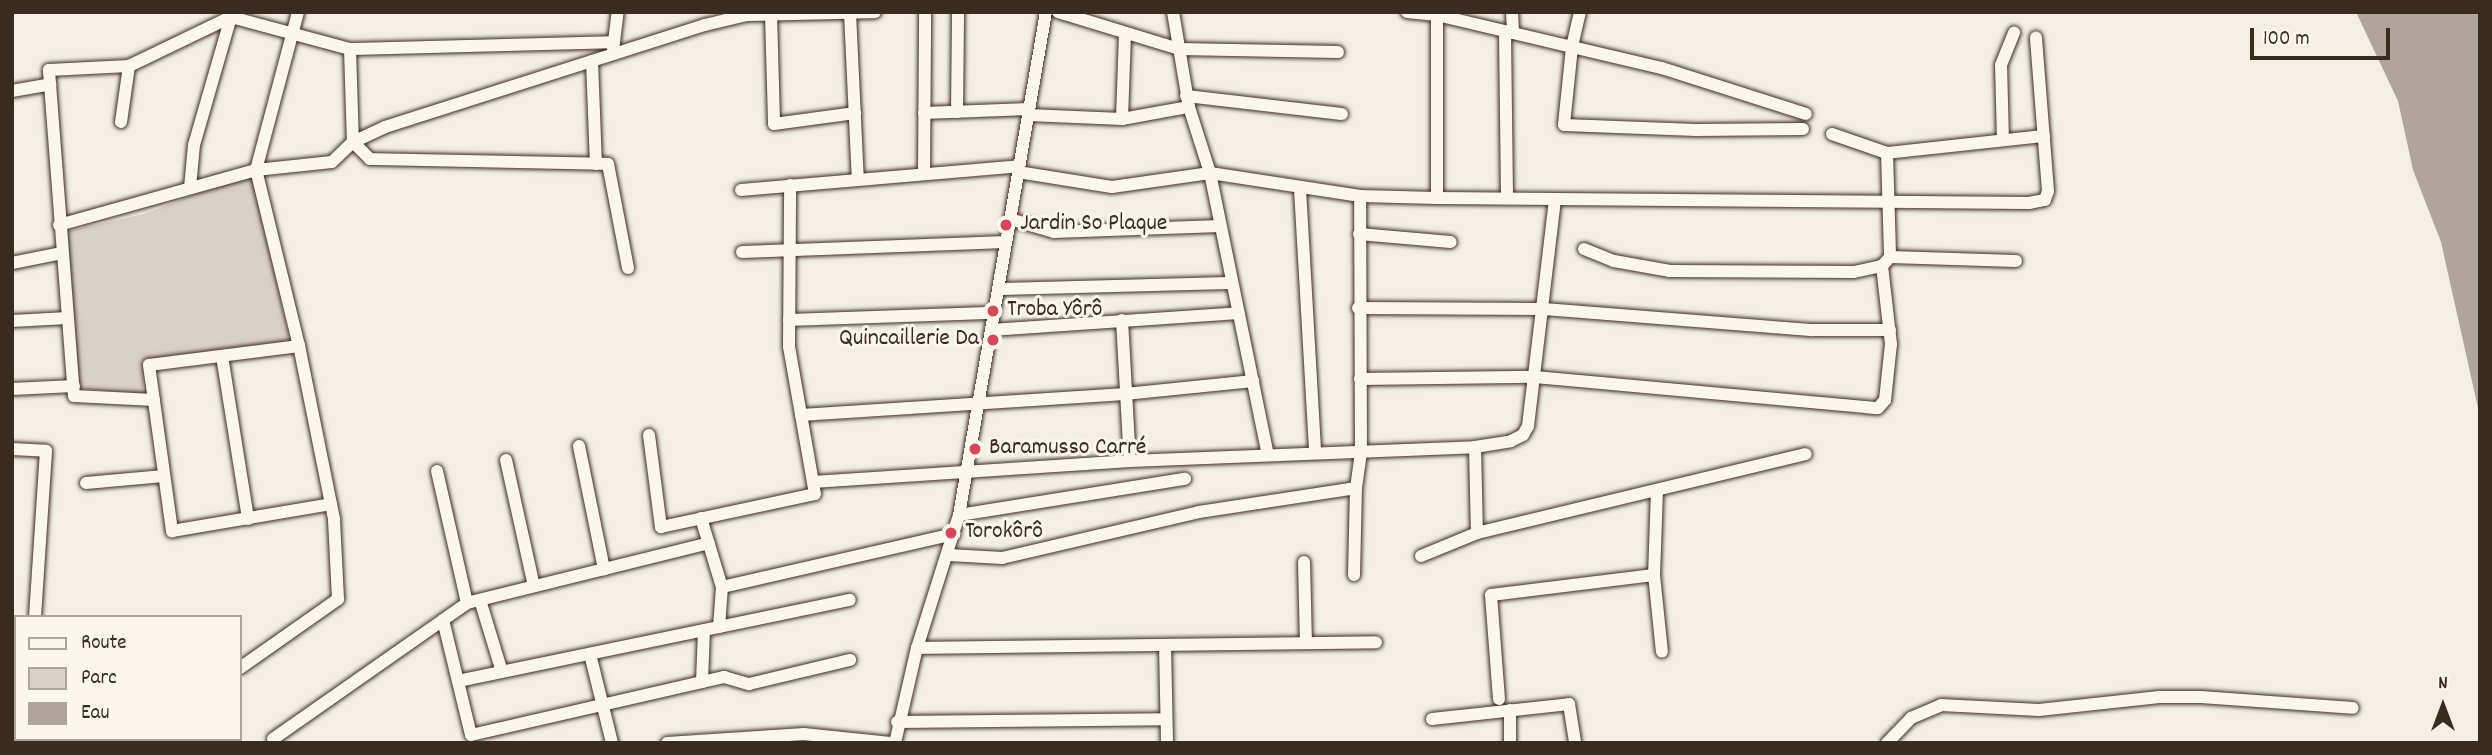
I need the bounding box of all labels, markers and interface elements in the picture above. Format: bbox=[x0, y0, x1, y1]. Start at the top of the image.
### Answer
scale bar bbox=[2254, 14, 2394, 58]
text: 100 m bbox=[2263, 25, 2310, 55]
place label: Jardin So Plaque bbox=[1020, 211, 1167, 239]
marker: Jardin So Plaque bbox=[998, 217, 1014, 233]
place label: Troba Yôrô bbox=[1007, 297, 1102, 325]
marker: Troba Yôrô bbox=[985, 303, 1001, 319]
place label: Quincaillerie Da bbox=[839, 326, 979, 354]
marker: Quincaillerie Da bbox=[985, 332, 1001, 348]
place label: Baramusso Carré bbox=[989, 435, 1146, 463]
marker: Baramusso Carré bbox=[967, 441, 983, 457]
place label: Torokôrô bbox=[965, 519, 1043, 547]
marker: Torokôrô bbox=[943, 525, 959, 541]
legend bbox=[14, 615, 242, 741]
text: Route bbox=[81, 629, 127, 659]
text: Parc bbox=[81, 664, 117, 694]
north arrow bbox=[2408, 671, 2478, 741]
text: N bbox=[2438, 671, 2448, 698]
text: Eau bbox=[81, 699, 109, 729]

